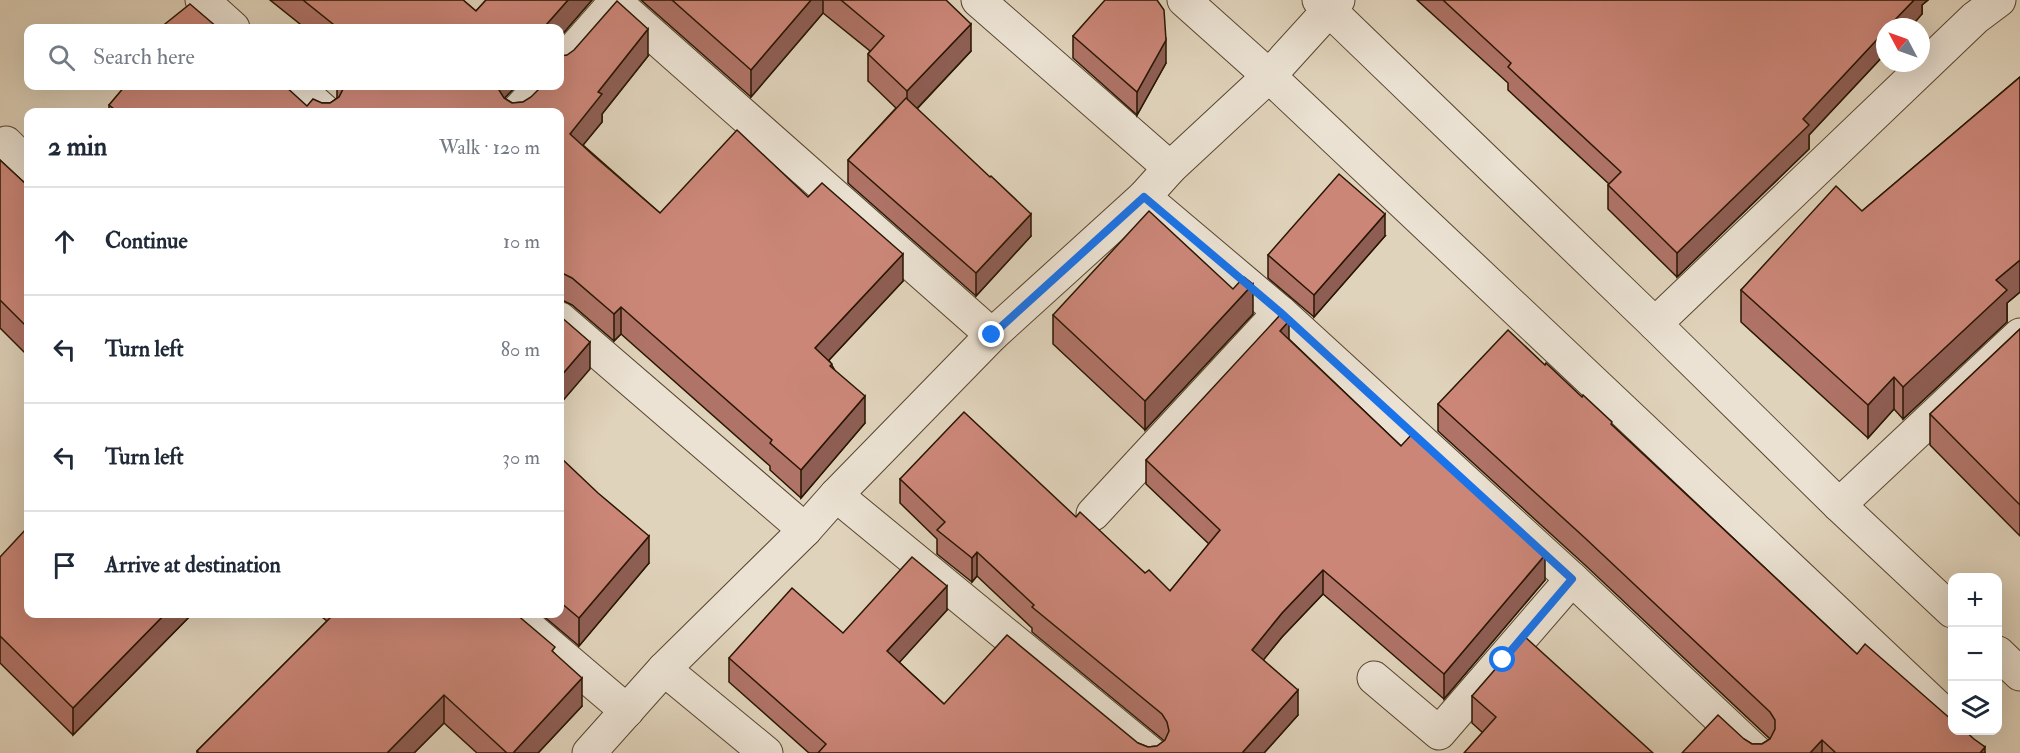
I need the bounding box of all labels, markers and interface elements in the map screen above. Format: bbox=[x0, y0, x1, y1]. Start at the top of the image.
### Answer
north arrow bbox=[1876, 18, 1930, 72]
search box bbox=[24, 24, 564, 90]
icon: search bbox=[45, 41, 78, 74]
text: Search here bbox=[93, 43, 195, 71]
text: 2 min bbox=[48, 131, 107, 163]
text: Walk · 120 m bbox=[439, 135, 540, 160]
icon: ahead bbox=[48, 225, 81, 258]
text: Continue bbox=[105, 227, 188, 255]
text: 10 m bbox=[503, 229, 540, 254]
route end bbox=[978, 321, 1004, 347]
icon: left bbox=[48, 333, 81, 366]
text: Turn left bbox=[105, 335, 184, 363]
text: 80 m bbox=[501, 337, 540, 362]
icon: left bbox=[48, 441, 81, 474]
text: Turn left bbox=[105, 443, 184, 471]
text: 30 m bbox=[502, 445, 540, 470]
icon: arrive bbox=[48, 549, 81, 582]
text: Arrive at destination bbox=[105, 551, 281, 579]
map controls bbox=[1948, 573, 2002, 735]
button: + bbox=[1948, 573, 2002, 627]
button: − bbox=[1948, 627, 2002, 681]
route start bbox=[1489, 646, 1515, 672]
button: layers bbox=[1948, 681, 2002, 735]

